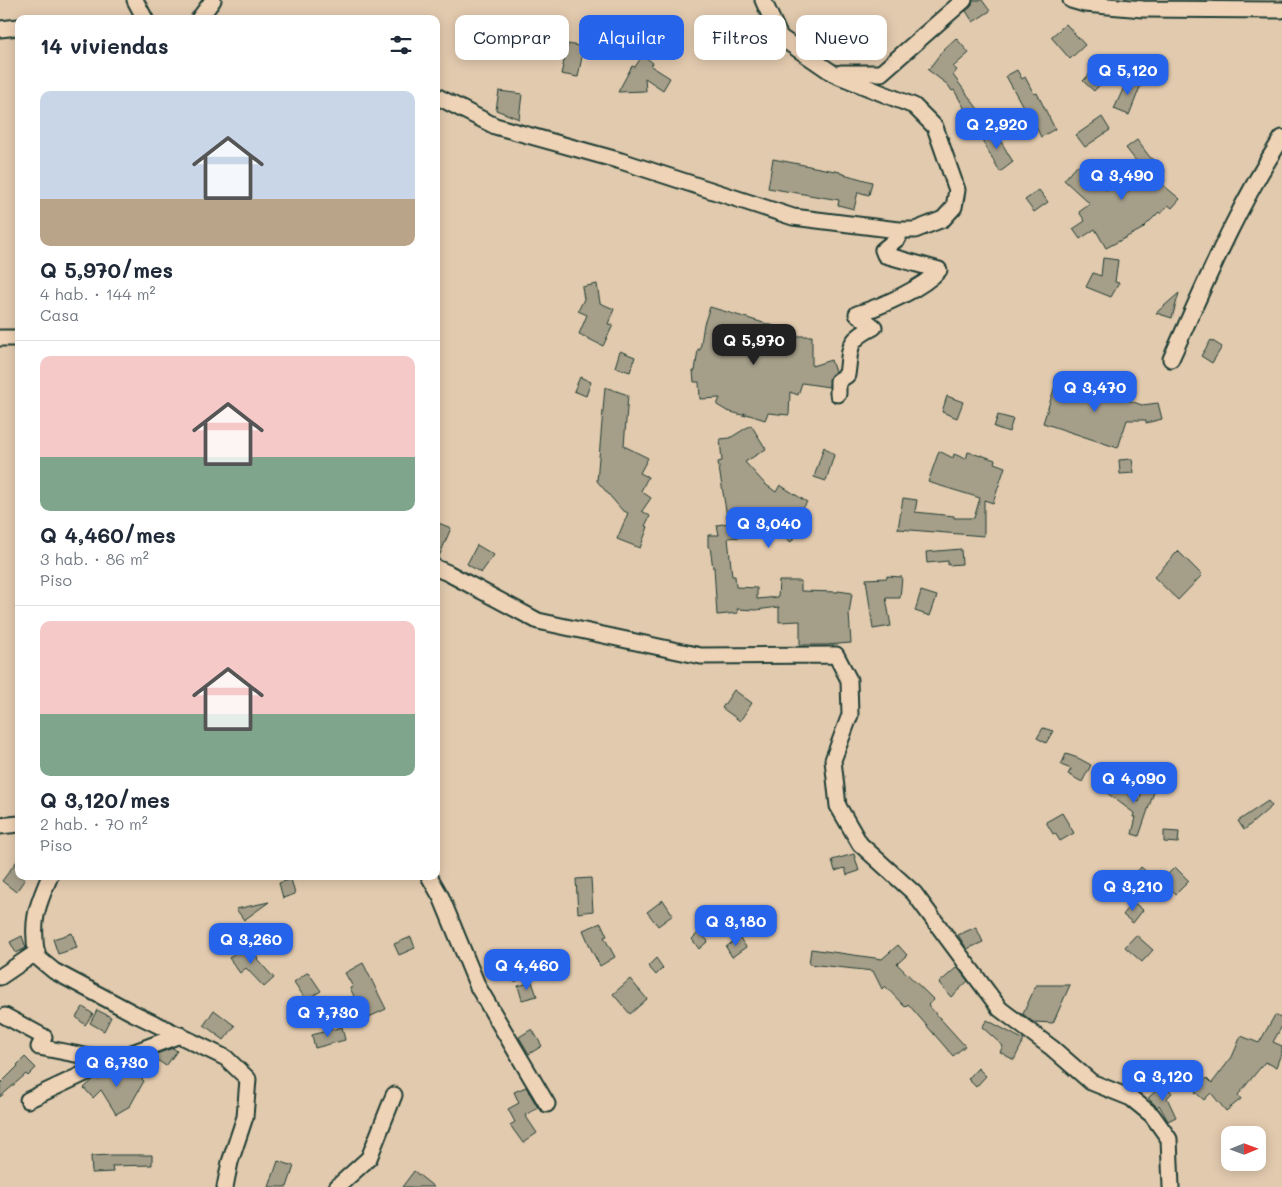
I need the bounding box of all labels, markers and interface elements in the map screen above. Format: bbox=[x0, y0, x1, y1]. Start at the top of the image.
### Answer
chip: Comprar bbox=[455, 15, 569, 60]
chip: Alquilar bbox=[579, 15, 684, 60]
chip: Filtros bbox=[694, 15, 786, 60]
chip: Nuevo bbox=[796, 15, 887, 60]
icon: filters bbox=[387, 31, 415, 59]
text: 14 viviendas bbox=[40, 32, 168, 59]
pin: Q 5,120 bbox=[1082, 54, 1174, 96]
text: Q 5,120 bbox=[1098, 59, 1158, 80]
pin: Q 2,920 bbox=[951, 108, 1043, 150]
text: Q 2,920 bbox=[966, 113, 1028, 134]
icon: home bbox=[183, 123, 273, 213]
pin: Q 3,490 bbox=[1076, 158, 1168, 201]
text: Q 3,490 bbox=[1090, 164, 1154, 185]
text: Q 5,970/mes bbox=[40, 256, 173, 283]
text: 4 hab. · 144 m² bbox=[40, 283, 156, 304]
text: Casa bbox=[40, 304, 79, 325]
pin: Q 5,970 bbox=[708, 324, 800, 366]
text: Q 5,970 bbox=[723, 329, 785, 350]
pin: Q 3,470 bbox=[1049, 370, 1141, 413]
text: Q 3,470 bbox=[1064, 376, 1126, 397]
icon: home bbox=[183, 389, 273, 479]
pin: Q 3,040 bbox=[723, 506, 815, 549]
text: Q 3,040 bbox=[737, 512, 801, 533]
text: Q 4,460/mes bbox=[40, 521, 176, 548]
text: 3 hab. · 86 m² bbox=[40, 548, 149, 569]
text: Piso bbox=[40, 569, 72, 590]
icon: home bbox=[183, 654, 273, 744]
pin: Q 4,090 bbox=[1088, 762, 1180, 804]
text: Q 4,090 bbox=[1102, 767, 1166, 788]
text: Q 3,120/mes bbox=[40, 786, 170, 813]
text: 2 hab. · 70 m² bbox=[40, 813, 148, 834]
text: Piso bbox=[40, 834, 72, 855]
pin: Q 3,210 bbox=[1087, 870, 1179, 912]
text: Q 3,210 bbox=[1103, 875, 1163, 896]
pin: Q 3,180 bbox=[690, 904, 782, 947]
text: Q 3,180 bbox=[706, 910, 766, 931]
pin: Q 3,260 bbox=[205, 922, 297, 965]
text: Q 3,260 bbox=[220, 928, 282, 949]
pin: Q 4,460 bbox=[481, 948, 573, 991]
text: Q 4,460 bbox=[495, 954, 559, 975]
pin: Q 7,730 bbox=[282, 996, 374, 1038]
text: Q 7,730 bbox=[297, 1001, 359, 1022]
pin: Q 6,730 bbox=[71, 1046, 163, 1088]
text: Q 6,730 bbox=[86, 1051, 148, 1072]
pin: Q 3,120 bbox=[1117, 1060, 1209, 1102]
text: Q 3,120 bbox=[1133, 1065, 1193, 1086]
north arrow bbox=[1221, 1126, 1266, 1171]
map controls bbox=[1221, 1126, 1266, 1171]

